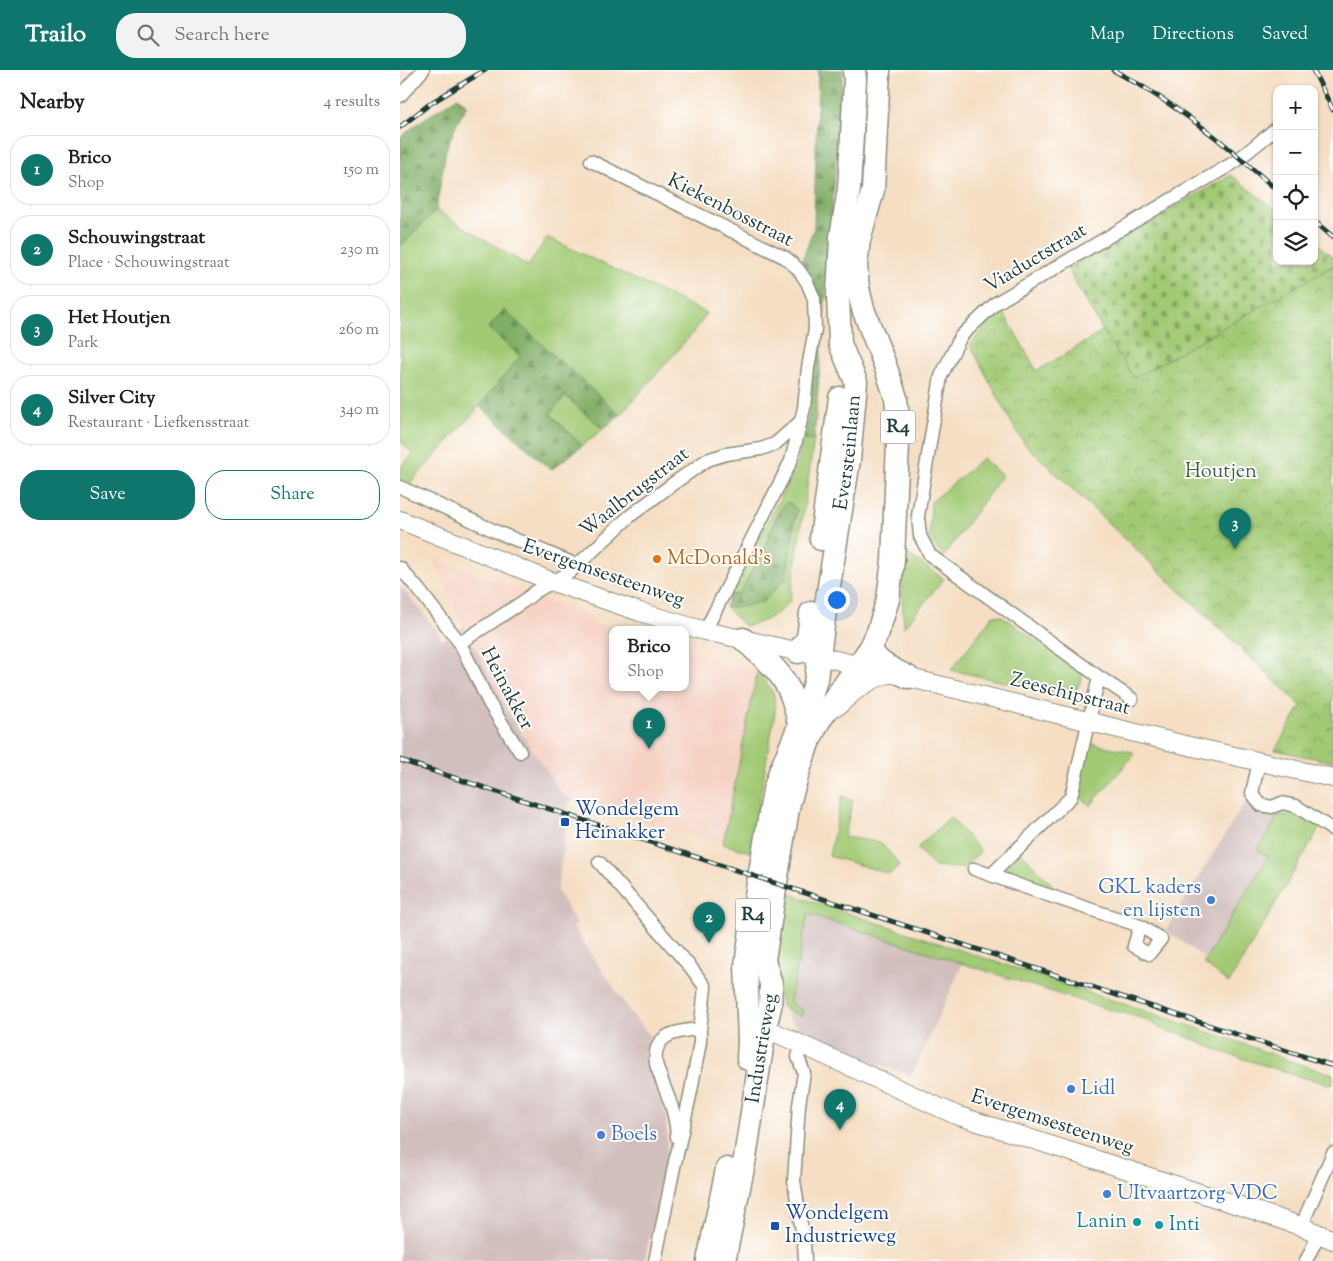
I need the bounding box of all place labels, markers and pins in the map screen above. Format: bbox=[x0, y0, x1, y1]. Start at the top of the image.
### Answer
pin: 3 bbox=[1219, 508, 1251, 549]
place label: McDonald's bbox=[667, 545, 771, 574]
marker: McDonald's bbox=[651, 553, 663, 565]
pin: 1 bbox=[633, 708, 665, 749]
place label: Wondelgem Heinakker bbox=[575, 796, 679, 848]
marker: Wondelgem Heinakker bbox=[559, 816, 571, 828]
place label: GKL kaders en lijsten bbox=[1098, 874, 1201, 926]
marker: GKL kaders en lijsten bbox=[1205, 894, 1217, 906]
pin: 2 bbox=[693, 902, 725, 943]
place label: Lidl bbox=[1081, 1075, 1116, 1104]
marker: Lidl bbox=[1065, 1083, 1077, 1095]
pin: 4 bbox=[824, 1089, 856, 1130]
place label: Boels bbox=[611, 1121, 657, 1150]
marker: Boels bbox=[595, 1129, 607, 1141]
place label: UItvaartzorg VDC bbox=[1117, 1180, 1278, 1209]
marker: UItvaartzorg VDC bbox=[1101, 1188, 1113, 1200]
place label: Wondelgem Industrieweg bbox=[785, 1200, 896, 1252]
place label: Lanin bbox=[1076, 1208, 1127, 1237]
place label: Inti bbox=[1169, 1211, 1200, 1240]
marker: Lanin bbox=[1131, 1216, 1143, 1228]
marker: Inti bbox=[1153, 1219, 1165, 1231]
marker: Wondelgem Industrieweg bbox=[769, 1220, 781, 1232]

